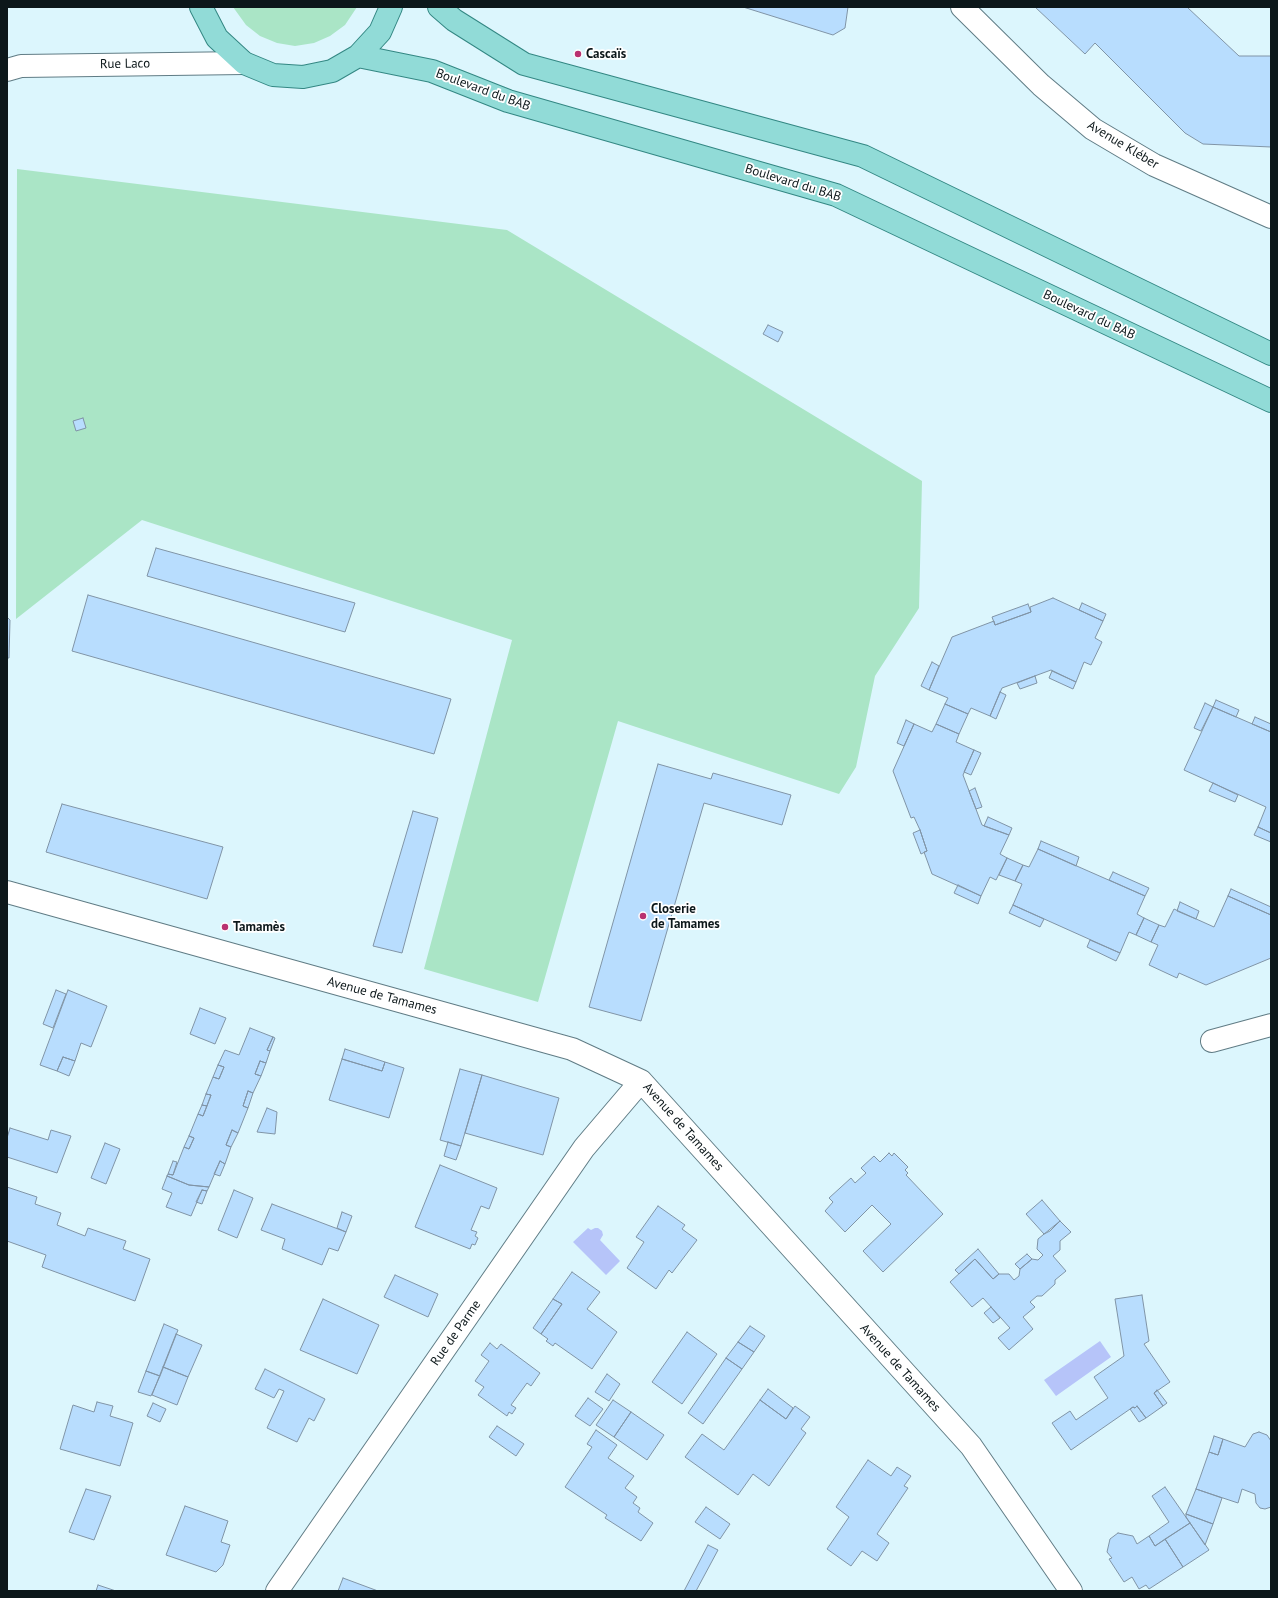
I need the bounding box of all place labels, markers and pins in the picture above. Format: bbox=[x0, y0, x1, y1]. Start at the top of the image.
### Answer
place label: Cascaïs bbox=[586, 46, 626, 62]
marker: Cascaïs bbox=[573, 49, 583, 59]
place label: Closerie de Tamames bbox=[651, 901, 720, 932]
marker: Closerie de Tamames bbox=[638, 911, 648, 921]
place label: Tamamès bbox=[233, 919, 285, 935]
marker: Tamamès bbox=[220, 922, 230, 932]

